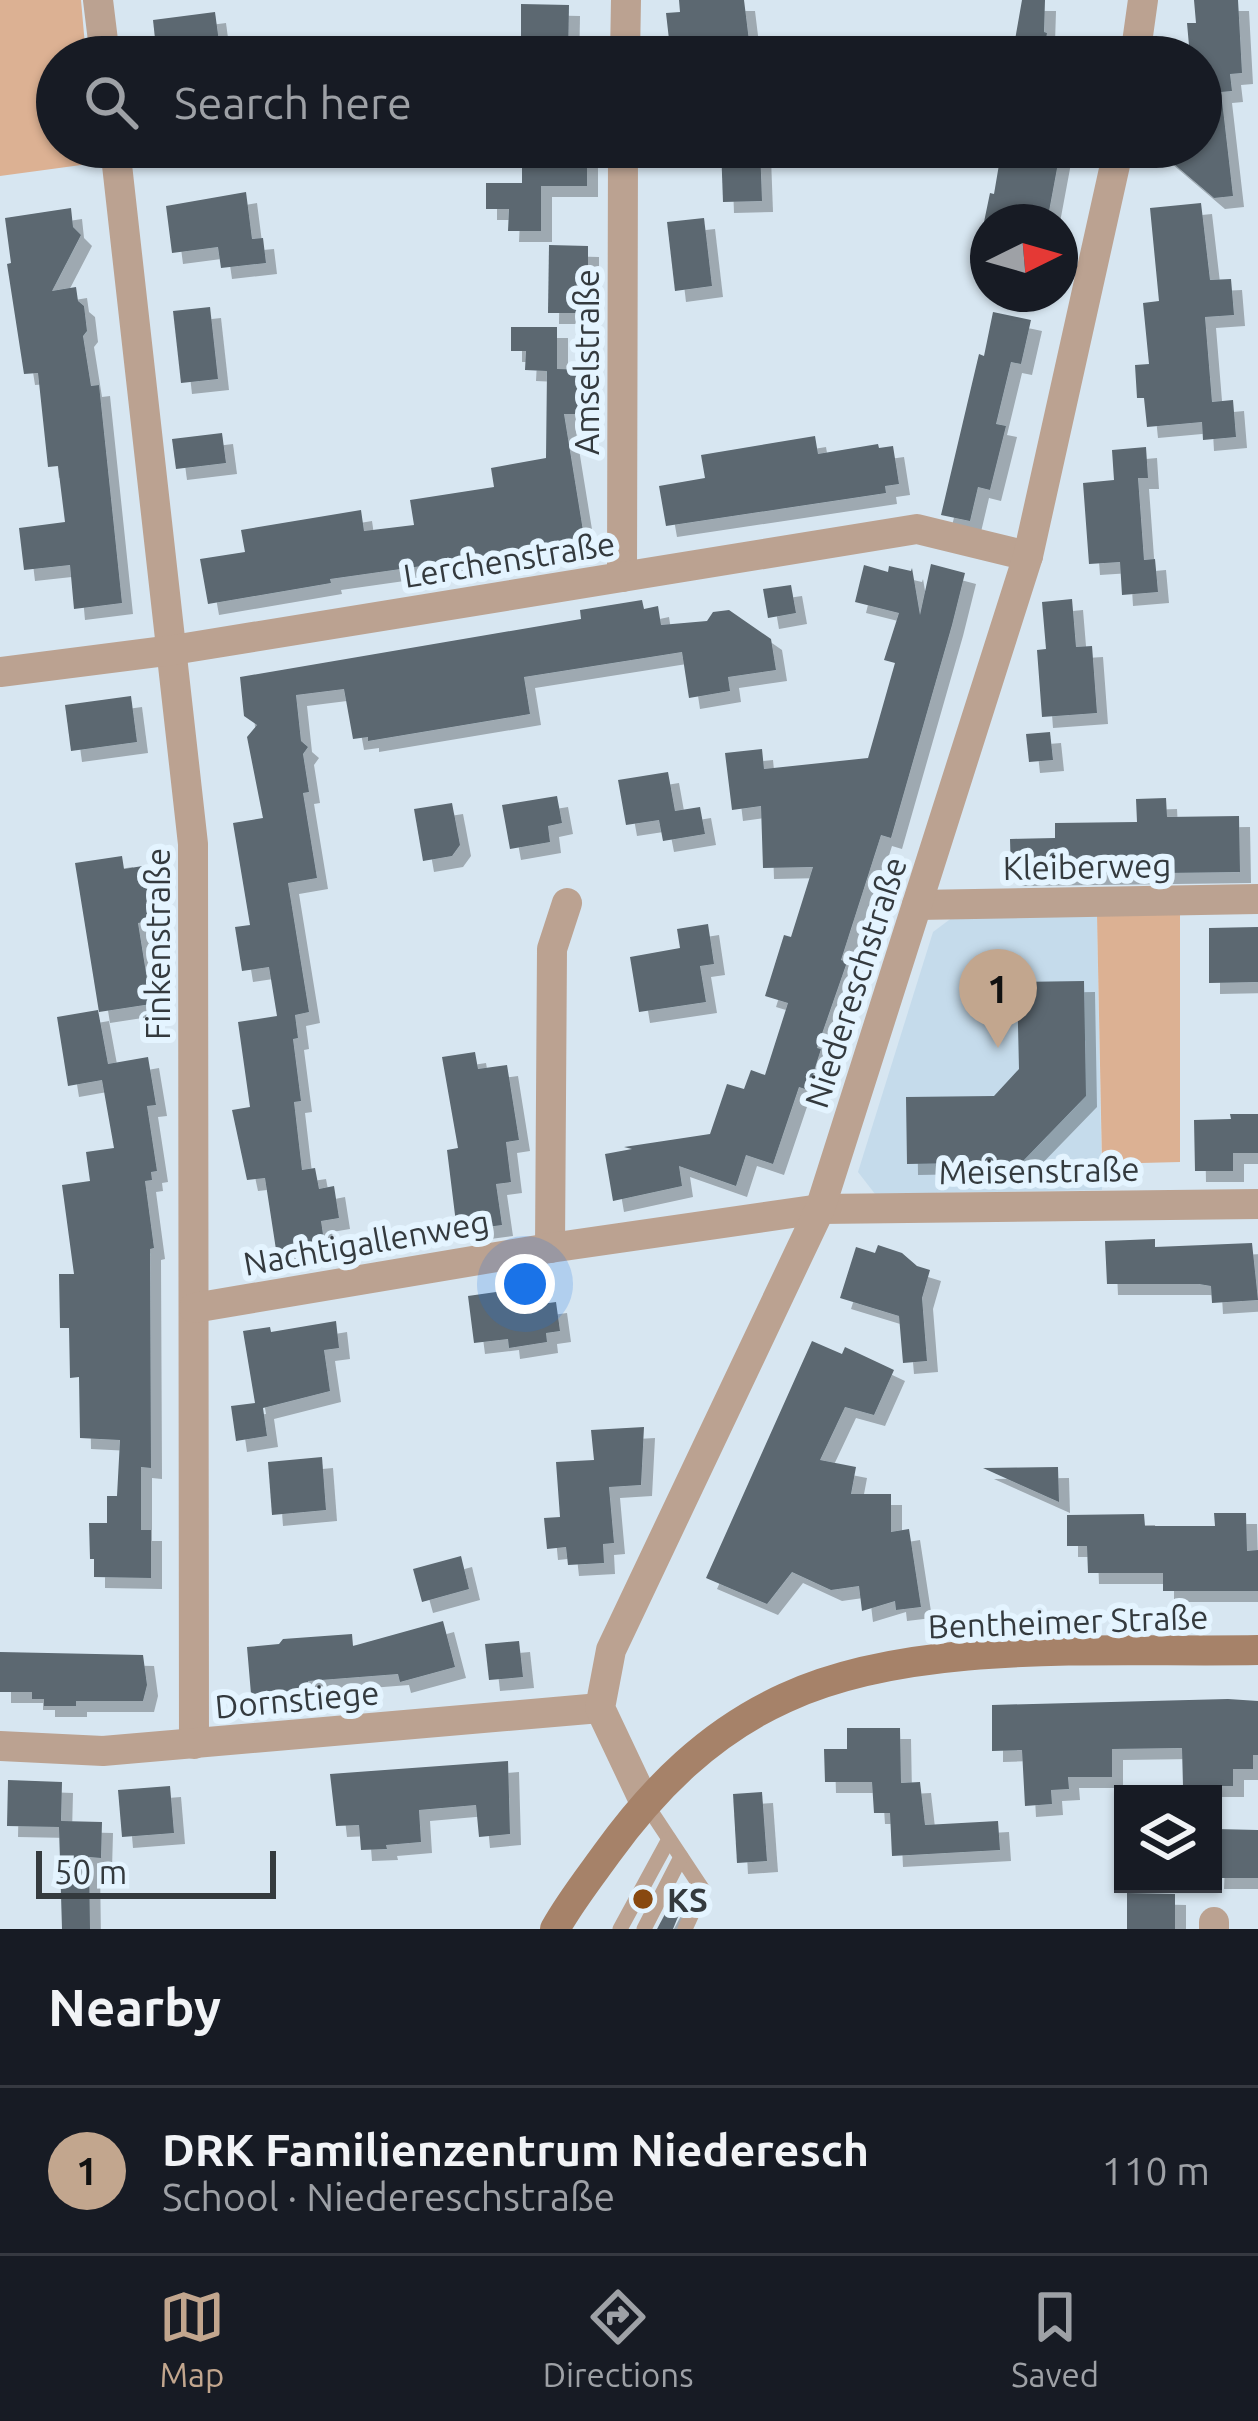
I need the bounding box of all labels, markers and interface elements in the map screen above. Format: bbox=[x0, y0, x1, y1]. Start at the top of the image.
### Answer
search box bbox=[36, 36, 1222, 168]
icon: search bbox=[78, 69, 144, 135]
text: Search here bbox=[174, 77, 412, 128]
north arrow bbox=[970, 204, 1078, 312]
street label: Amselstraße bbox=[568, 269, 605, 455]
street label: Lerchenstraße bbox=[401, 524, 617, 594]
street label: Kleiberweg bbox=[1002, 846, 1172, 886]
street label: Finkenstraße bbox=[139, 848, 176, 1040]
street label: Niedereschstraße bbox=[797, 852, 913, 1112]
pin: 1 bbox=[959, 949, 1037, 1048]
street label: Meisenstraße bbox=[938, 1150, 1140, 1190]
street label: Nachtigallenweg bbox=[240, 1202, 492, 1282]
your location bbox=[495, 1254, 555, 1314]
street label: Bentheimer Straße bbox=[927, 1598, 1209, 1644]
street label: Dornstiege bbox=[213, 1673, 381, 1725]
map controls bbox=[1114, 1785, 1222, 1893]
button: layers bbox=[1114, 1785, 1222, 1893]
scale bar bbox=[36, 1845, 276, 1898]
text: 50 m bbox=[54, 1853, 127, 1890]
place label: KS bbox=[667, 1881, 708, 1918]
marker: KS bbox=[630, 1886, 656, 1912]
text: Nearby bbox=[48, 1978, 221, 2036]
text: DRK Familienzentrum Niederesch bbox=[162, 2124, 869, 2175]
text: 1 bbox=[76, 2149, 98, 2192]
text: 110 m bbox=[1101, 2149, 1210, 2192]
text: School · Niedereschstraße bbox=[162, 2175, 615, 2218]
tab: Map bbox=[159, 2284, 225, 2393]
tab: Directions bbox=[543, 2284, 693, 2393]
tab: Saved bbox=[1011, 2284, 1099, 2393]

